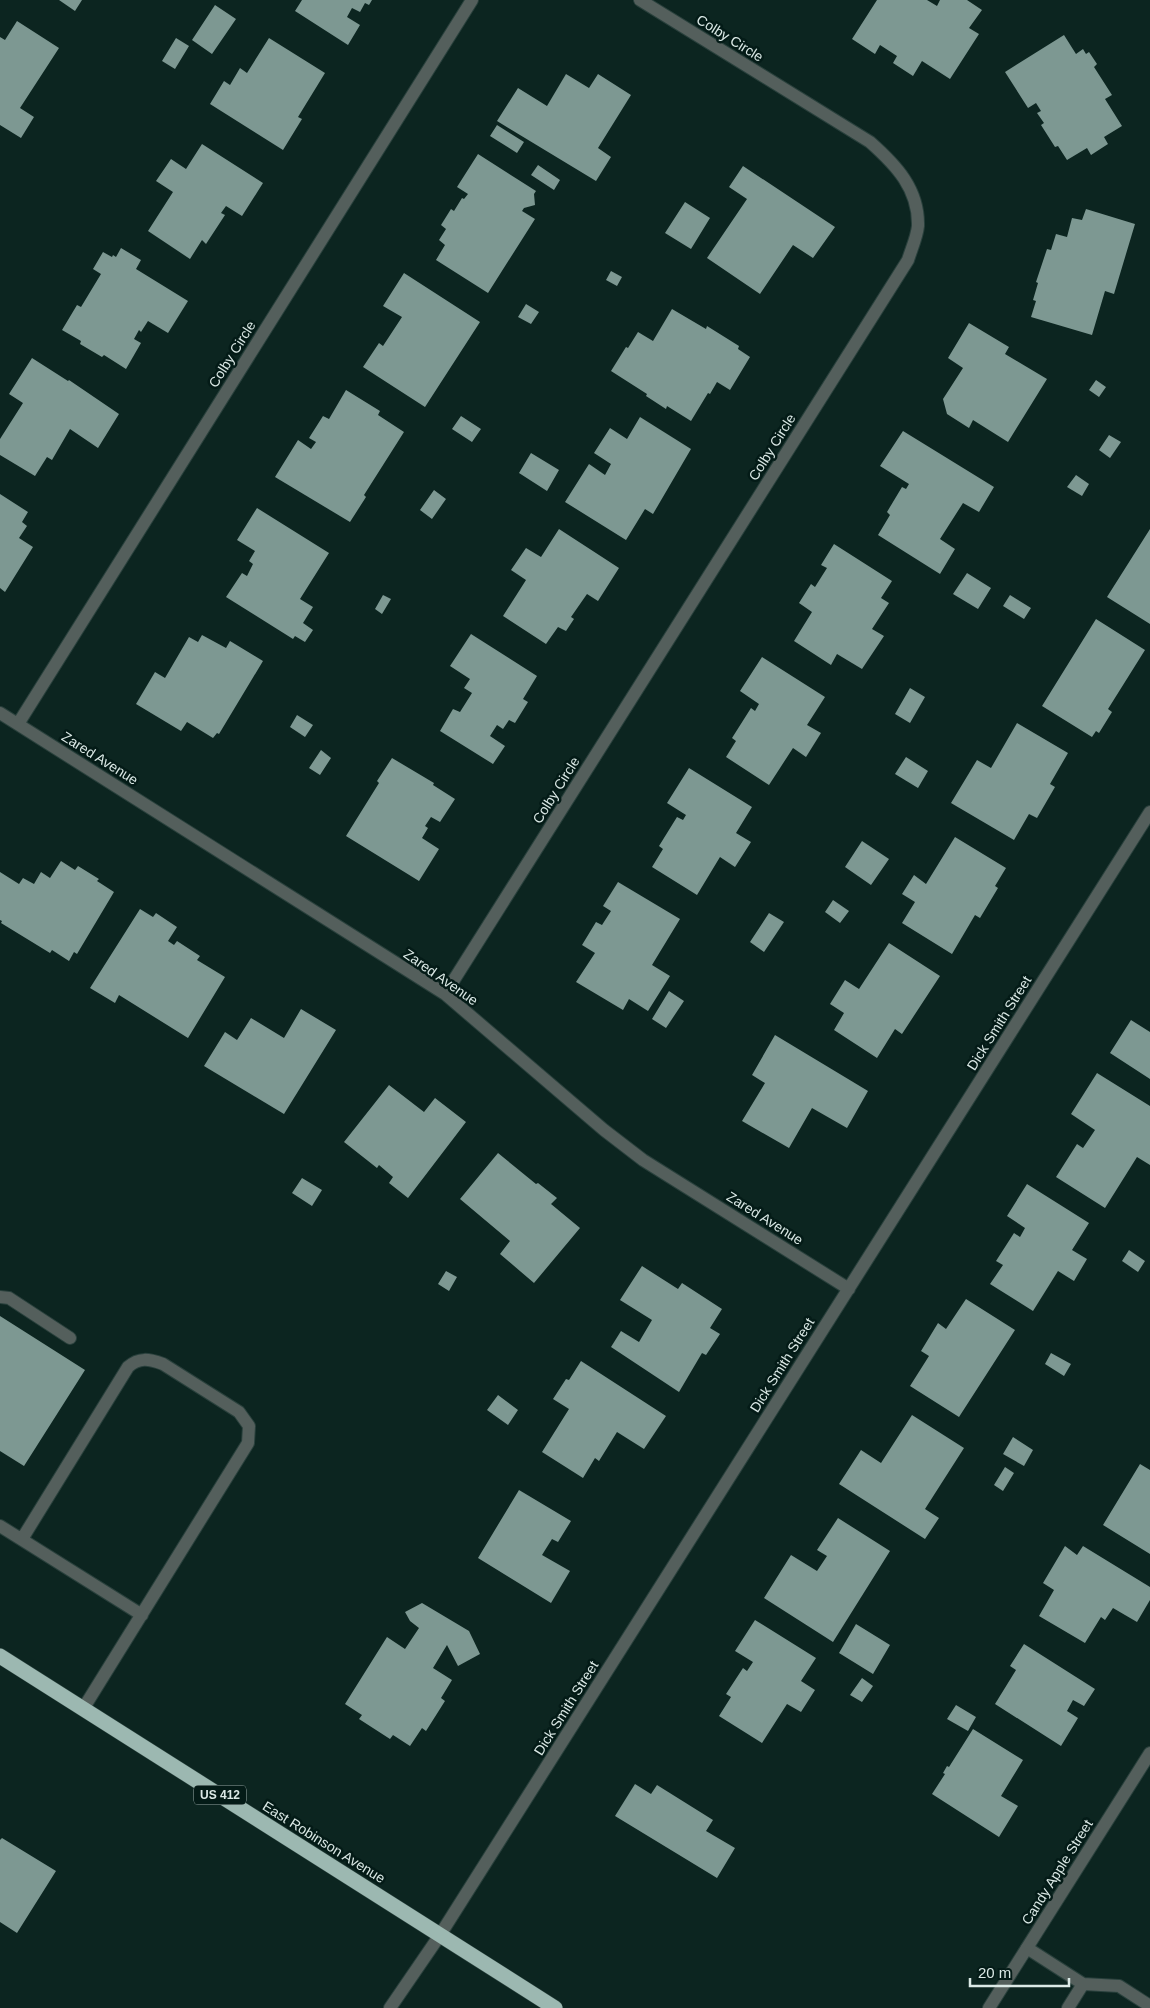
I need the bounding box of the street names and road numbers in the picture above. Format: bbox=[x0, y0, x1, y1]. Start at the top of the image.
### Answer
street label: Colby Circle bbox=[694, 11, 766, 65]
street label: Colby Circle bbox=[205, 318, 259, 390]
street label: Colby Circle bbox=[745, 411, 799, 483]
street label: Zared Avenue bbox=[59, 728, 141, 788]
street label: Colby Circle bbox=[529, 754, 583, 826]
street label: Zared Avenue bbox=[401, 946, 481, 1009]
street label: Dick Smith Street bbox=[964, 973, 1034, 1073]
street label: Zared Avenue bbox=[724, 1188, 806, 1248]
street label: Dick Smith Street bbox=[747, 1315, 817, 1415]
street label: Dick Smith Street bbox=[531, 1658, 601, 1758]
road number: US 412 bbox=[194, 1786, 246, 1804]
street label: East Robinson Avenue bbox=[260, 1798, 388, 1886]
street label: Candy Apple Street bbox=[1018, 1817, 1096, 1927]

